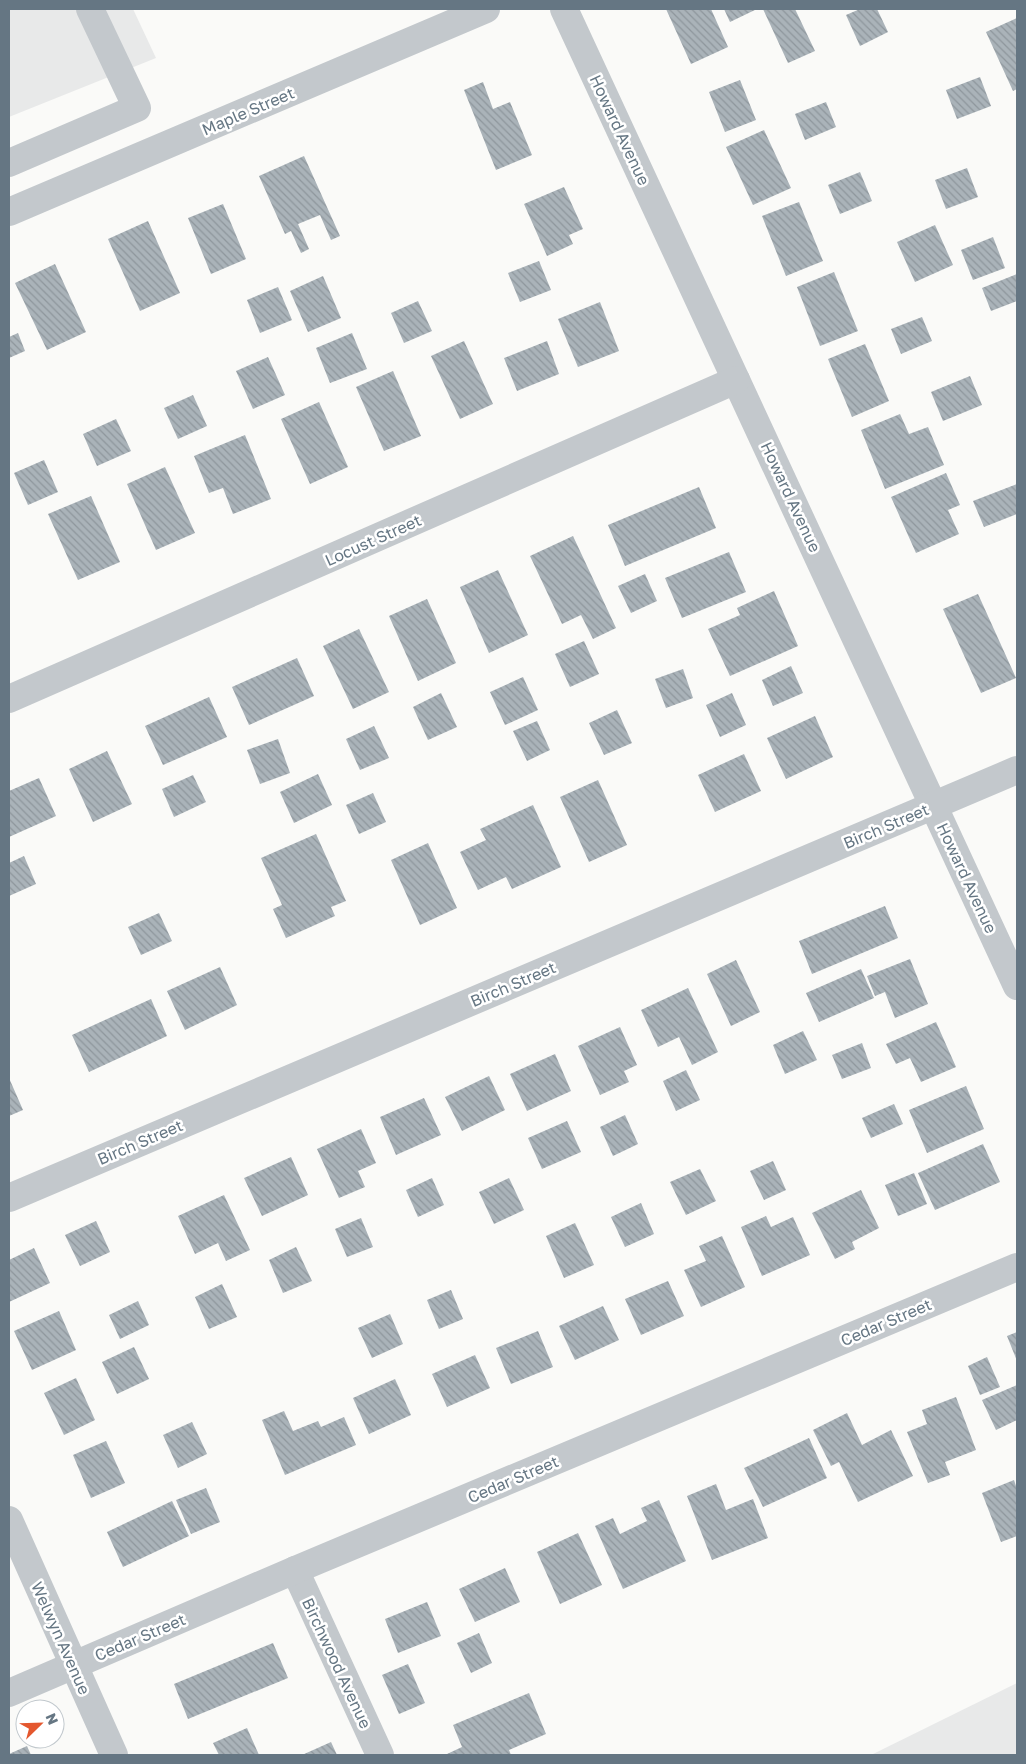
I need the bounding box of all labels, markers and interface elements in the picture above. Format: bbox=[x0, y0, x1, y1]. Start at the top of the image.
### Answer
street label: Howard Avenue bbox=[586, 72, 654, 188]
street label: Maple Street bbox=[199, 83, 297, 139]
street label: Howard Avenue bbox=[757, 439, 825, 555]
street label: Locust Street bbox=[322, 510, 424, 570]
street label: Birch Street bbox=[840, 799, 932, 853]
street label: Howard Avenue bbox=[933, 820, 1001, 936]
street label: Birch Street bbox=[467, 957, 559, 1011]
street label: Birch Street bbox=[94, 1115, 186, 1169]
street label: Cedar Street bbox=[838, 1294, 934, 1350]
street label: Cedar Street bbox=[465, 1451, 561, 1507]
street label: Welwyn Avenue bbox=[27, 1578, 95, 1698]
street label: Birchwood Avenue bbox=[298, 1595, 376, 1731]
street label: Cedar Street bbox=[92, 1609, 188, 1665]
north arrow bbox=[15, 1699, 65, 1749]
text: N bbox=[43, 1711, 62, 1727]

